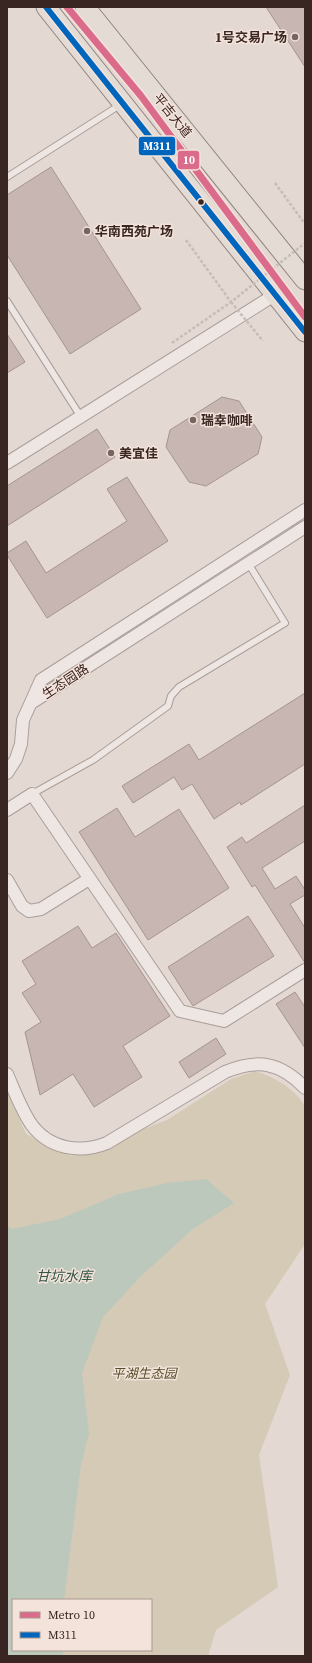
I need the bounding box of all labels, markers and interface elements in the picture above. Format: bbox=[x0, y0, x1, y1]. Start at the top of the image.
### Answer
place label: 1号交易广场 bbox=[215, 29, 287, 46]
marker: 1号交易广场 bbox=[290, 32, 300, 42]
street label: 平吉大道 bbox=[150, 90, 196, 141]
line badge: M311 bbox=[138, 136, 176, 156]
text: M311 bbox=[143, 139, 171, 154]
line badge: 10 bbox=[177, 150, 200, 170]
text: 10 bbox=[183, 153, 195, 168]
unlabelled marker bbox=[196, 197, 206, 207]
place label: 华南西苑广场 bbox=[95, 223, 173, 240]
marker: 华南西苑广场 bbox=[82, 226, 92, 236]
place label: 瑞幸咖啡 bbox=[201, 412, 253, 429]
marker: 瑞幸咖啡 bbox=[188, 415, 198, 425]
place label: 美宜佳 bbox=[119, 445, 158, 462]
marker: 美宜佳 bbox=[106, 448, 116, 458]
street label: 生态园路 bbox=[39, 660, 92, 703]
water label: 甘坑水库 bbox=[36, 1266, 94, 1286]
park label: 平湖生态园 bbox=[111, 1365, 178, 1382]
legend bbox=[12, 1599, 152, 1651]
text: Metro 10 bbox=[48, 1607, 95, 1623]
text: M311 bbox=[48, 1627, 77, 1643]

